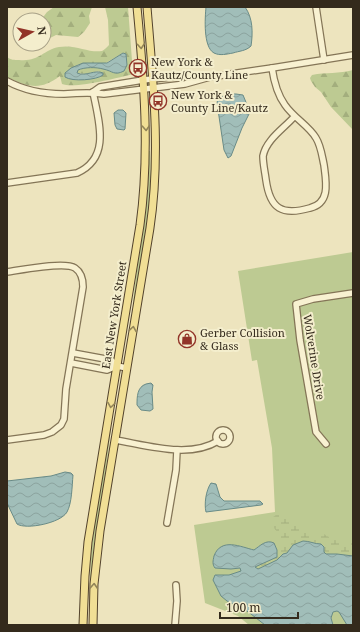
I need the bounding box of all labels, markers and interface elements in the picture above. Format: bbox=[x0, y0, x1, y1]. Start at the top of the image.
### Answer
north arrow bbox=[12, 12, 52, 52]
text: N bbox=[34, 25, 50, 36]
one-way arrow bbox=[136, 43, 145, 49]
place label: New York & Kautz/County Line bbox=[151, 54, 248, 82]
bus stop icon: New York & Kautz/County Line bbox=[128, 58, 148, 78]
place label: New York & County Line/Kautz bbox=[171, 87, 268, 115]
bus stop icon: New York & County Line/Kautz bbox=[148, 91, 168, 111]
one-way arrow bbox=[141, 125, 150, 131]
street label: East New York Street bbox=[98, 260, 129, 370]
street label: Wolverine Drive bbox=[300, 313, 329, 401]
place label: Gerber Collision & Glass bbox=[200, 325, 285, 353]
one-way arrow bbox=[128, 326, 137, 332]
shop icon: Gerber Collision & Glass bbox=[177, 329, 197, 349]
one-way arrow bbox=[107, 402, 116, 408]
one-way arrow bbox=[90, 583, 99, 589]
scale bar bbox=[220, 594, 298, 620]
text: 100 m bbox=[226, 599, 261, 616]

